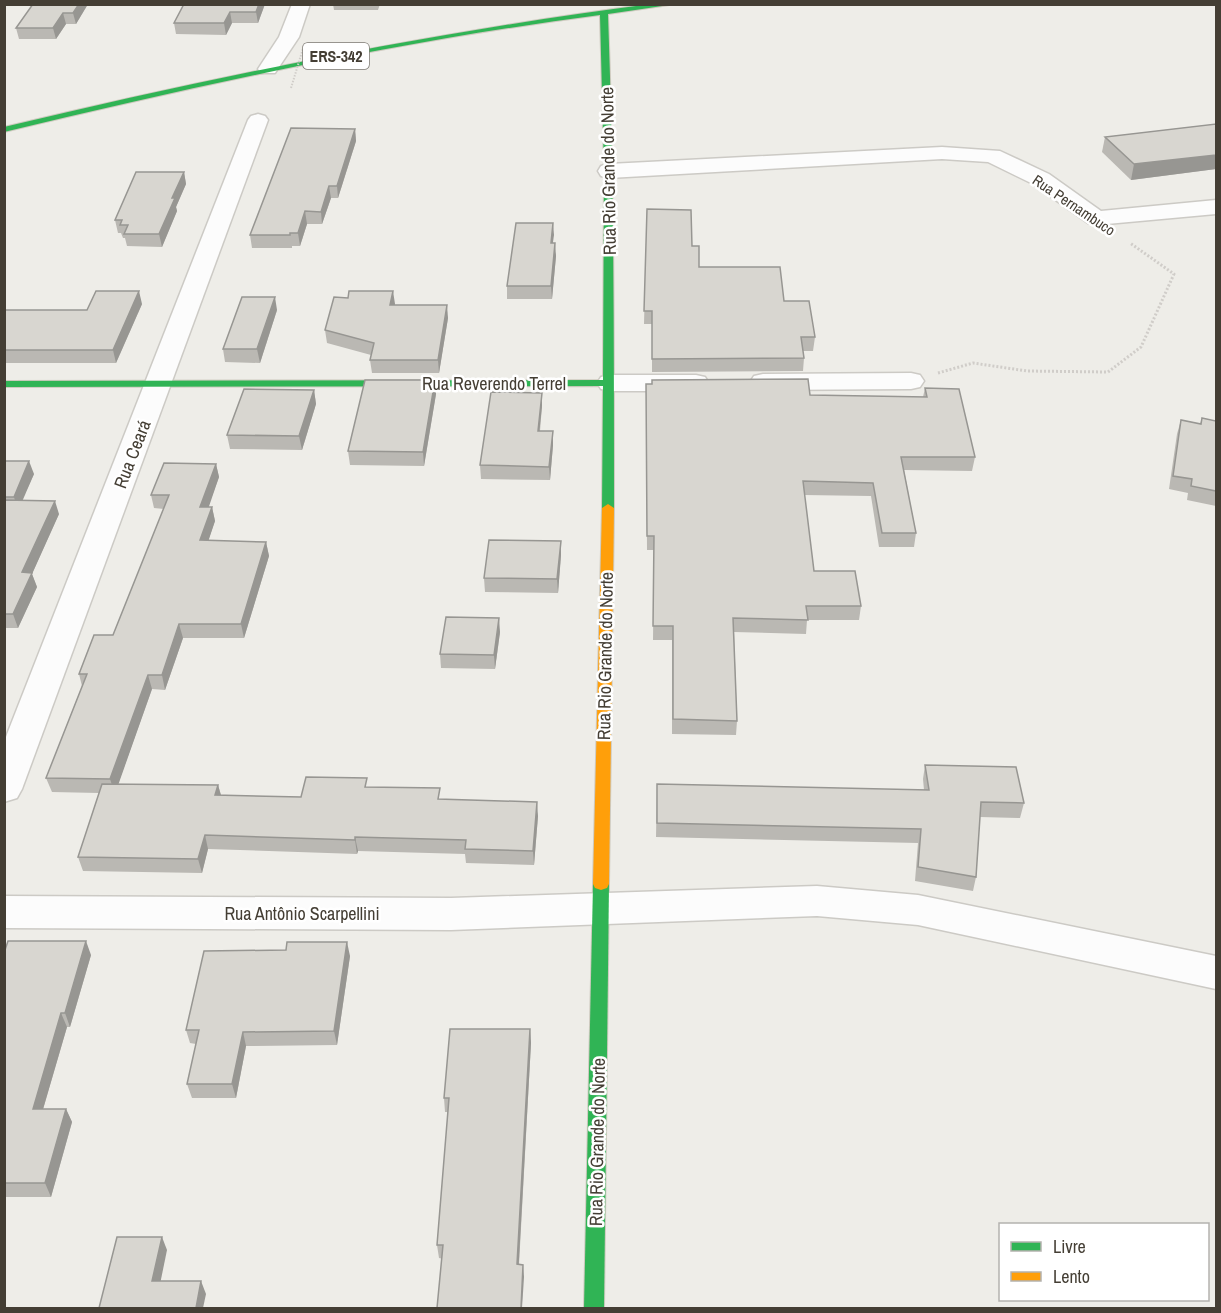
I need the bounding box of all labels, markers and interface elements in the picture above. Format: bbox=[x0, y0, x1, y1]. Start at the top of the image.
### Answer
road number: ERS-342 bbox=[303, 43, 369, 69]
street label: Rua Rio Grande do Norte bbox=[594, 87, 622, 255]
street label: Rua Pernambuco bbox=[1028, 170, 1120, 241]
street label: Rua Reverendo Terrel bbox=[422, 371, 566, 396]
street label: Rua Ceará bbox=[108, 416, 156, 492]
street label: Rua Rio Grande do Norte bbox=[591, 572, 619, 740]
street label: Rua Antônio Scarpellini bbox=[224, 901, 380, 926]
street label: Rua Rio Grande do Norte bbox=[583, 1058, 611, 1226]
legend bbox=[999, 1223, 1209, 1301]
text: Livre bbox=[1053, 1234, 1086, 1259]
text: Lento bbox=[1053, 1264, 1090, 1289]

